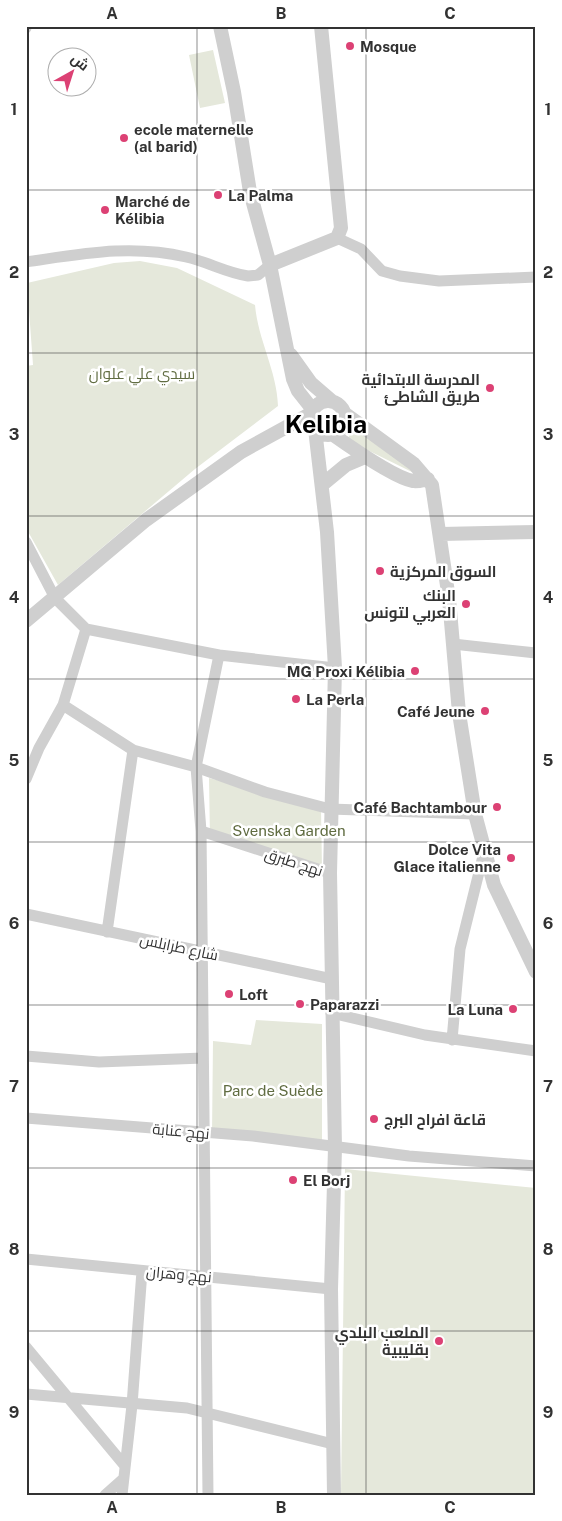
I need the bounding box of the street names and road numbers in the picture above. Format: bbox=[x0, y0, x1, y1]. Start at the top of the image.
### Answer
street label: نهج طبرق bbox=[262, 845, 325, 882]
street label: شارع طرابلس bbox=[138, 930, 220, 967]
street label: نهج عنابة bbox=[151, 1120, 210, 1145]
street label: نهج وهران bbox=[145, 1263, 212, 1288]

